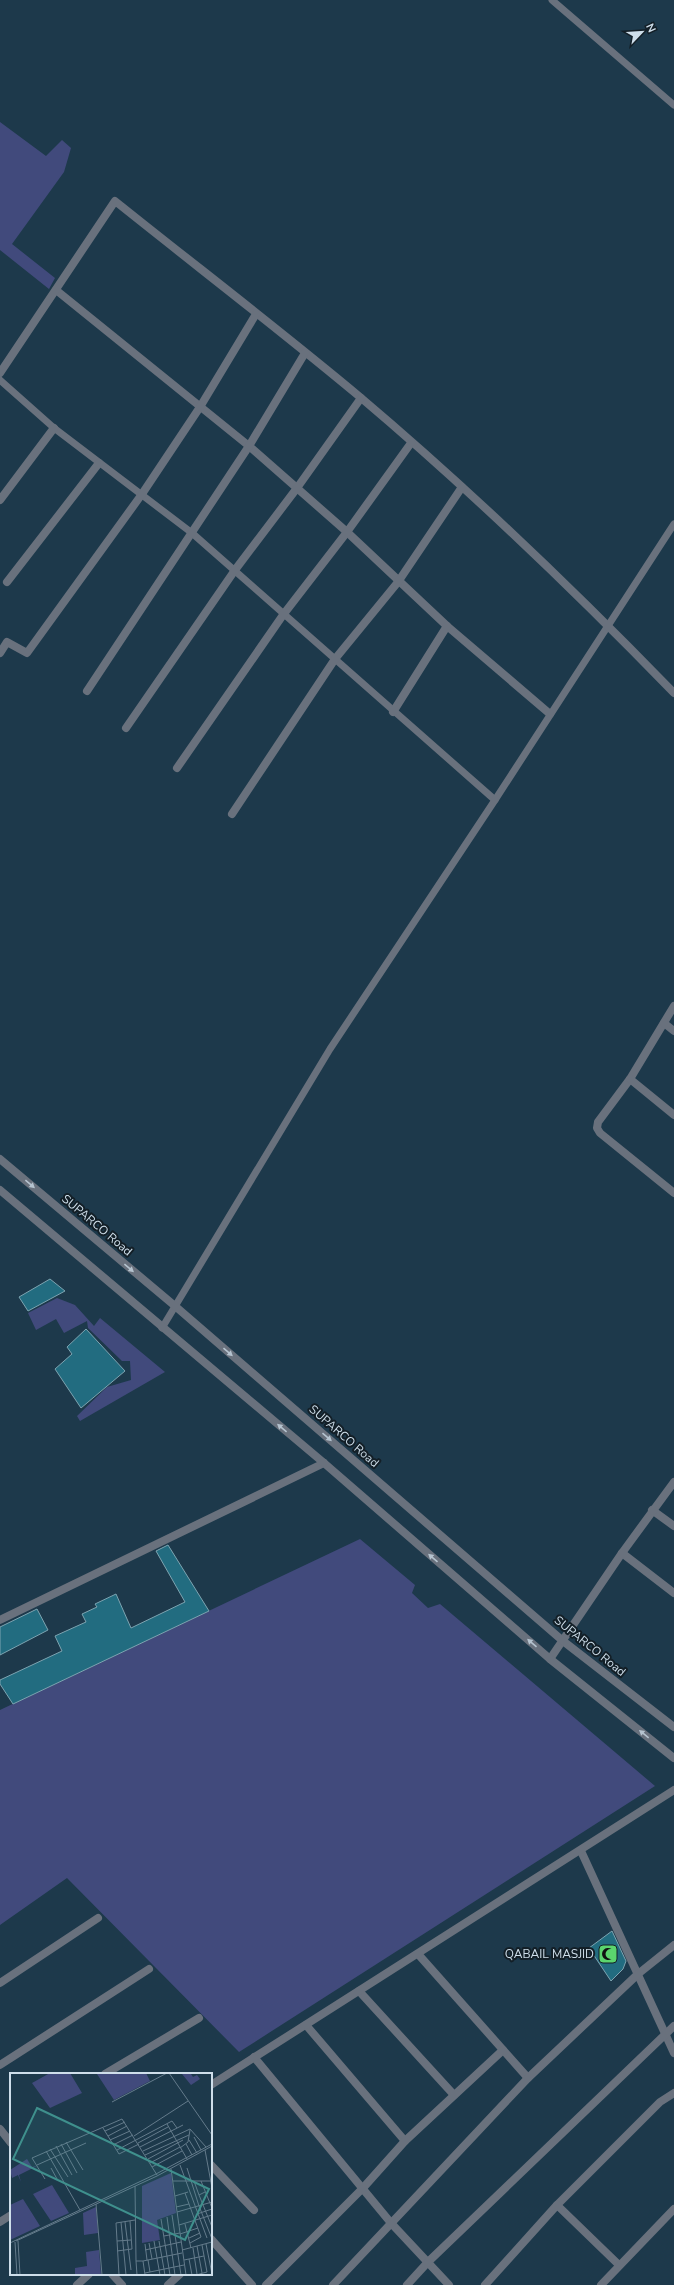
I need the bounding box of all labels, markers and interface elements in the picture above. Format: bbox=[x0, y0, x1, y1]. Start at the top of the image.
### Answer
north arrow bbox=[622, 12, 662, 52]
text: N bbox=[642, 21, 659, 35]
one-way arrow bbox=[25, 1180, 35, 1189]
street label: SUPARCO Road bbox=[58, 1191, 136, 1259]
one-way arrow bbox=[124, 1263, 135, 1272]
one-way arrow bbox=[223, 1348, 234, 1357]
street label: SUPARCO Road bbox=[306, 1401, 382, 1471]
one-way arrow bbox=[276, 1423, 287, 1432]
one-way arrow bbox=[322, 1433, 332, 1442]
one-way arrow bbox=[428, 1553, 439, 1562]
street label: SUPARCO Road bbox=[551, 1612, 629, 1680]
one-way arrow bbox=[527, 1639, 536, 1648]
one-way arrow bbox=[638, 1729, 649, 1738]
mosque icon: QABAIL MASJID bbox=[597, 1943, 619, 1965]
place label: QABAIL MASJID bbox=[505, 1946, 594, 1962]
inset map bbox=[10, 2073, 212, 2275]

